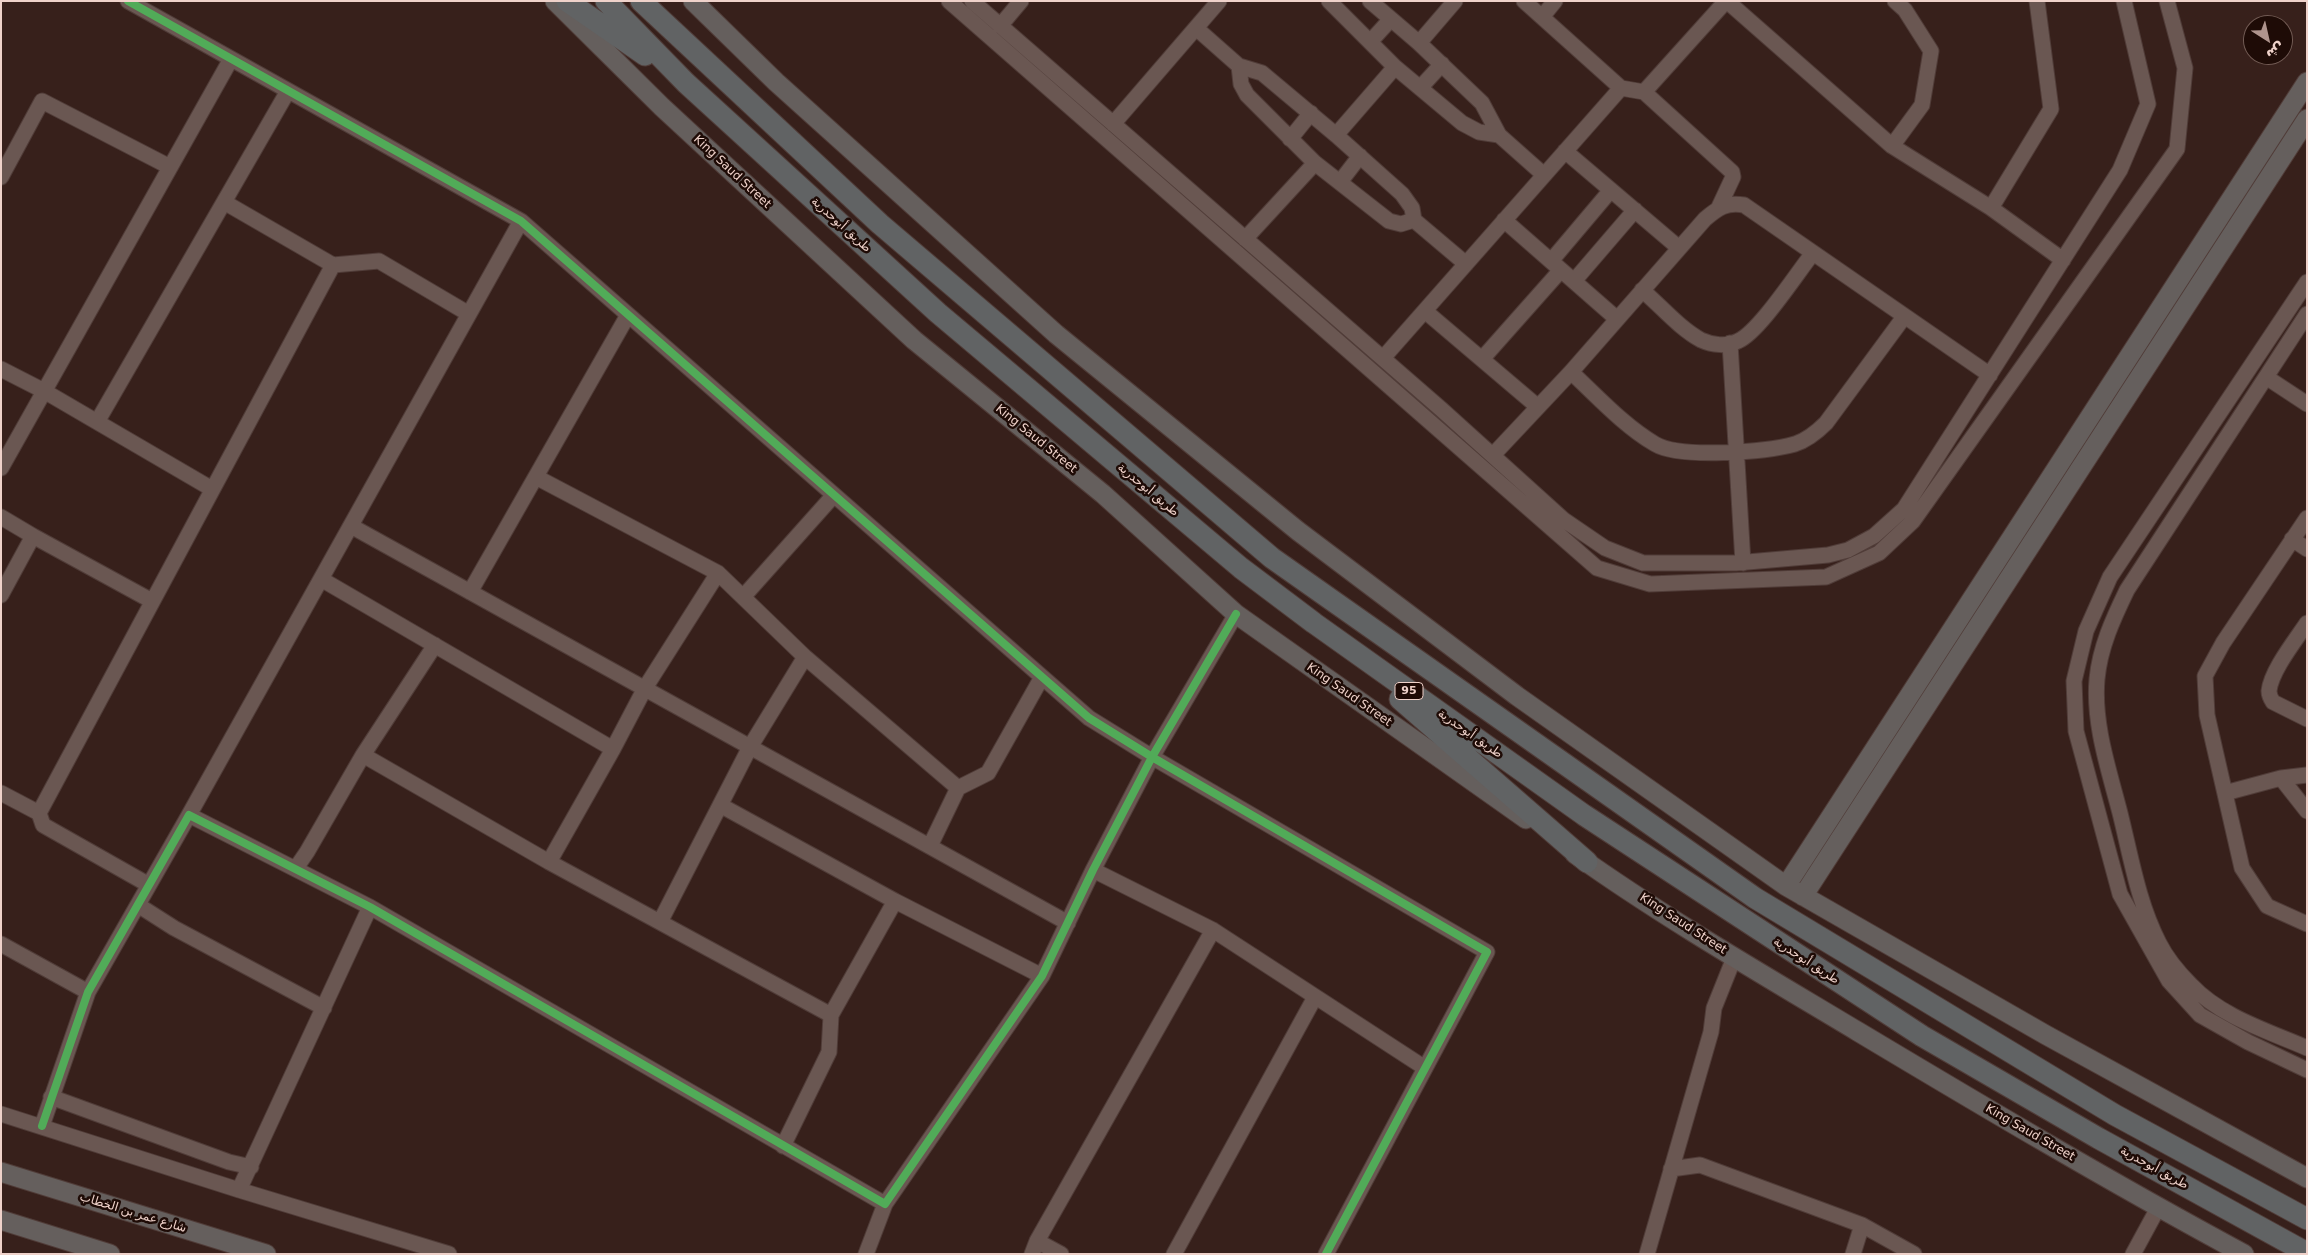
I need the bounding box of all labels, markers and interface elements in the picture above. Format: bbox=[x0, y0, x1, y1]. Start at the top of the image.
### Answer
north arrow bbox=[2243, 15, 2293, 65]
text: ش bbox=[2264, 39, 2289, 64]
street label: King Saud Street bbox=[690, 132, 774, 212]
street label: طريق أبوحدرية bbox=[808, 194, 874, 256]
street label: King Saud Street bbox=[992, 402, 1080, 476]
street label: طريق أبوحدرية bbox=[1114, 460, 1182, 520]
street label: King Saud Street bbox=[1304, 660, 1394, 730]
road number: 95 bbox=[1395, 682, 1423, 699]
street label: طريق أبوحدرية bbox=[1435, 706, 1505, 762]
street label: King Saud Street bbox=[1637, 891, 1729, 957]
street label: طريق أبوحدرية bbox=[1770, 934, 1842, 988]
street label: King Saud Street bbox=[1983, 1102, 2077, 1164]
street label: طريق أبوحدرية bbox=[2117, 1143, 2191, 1193]
street label: شارع عمر بن الخطاب bbox=[78, 1190, 188, 1236]

